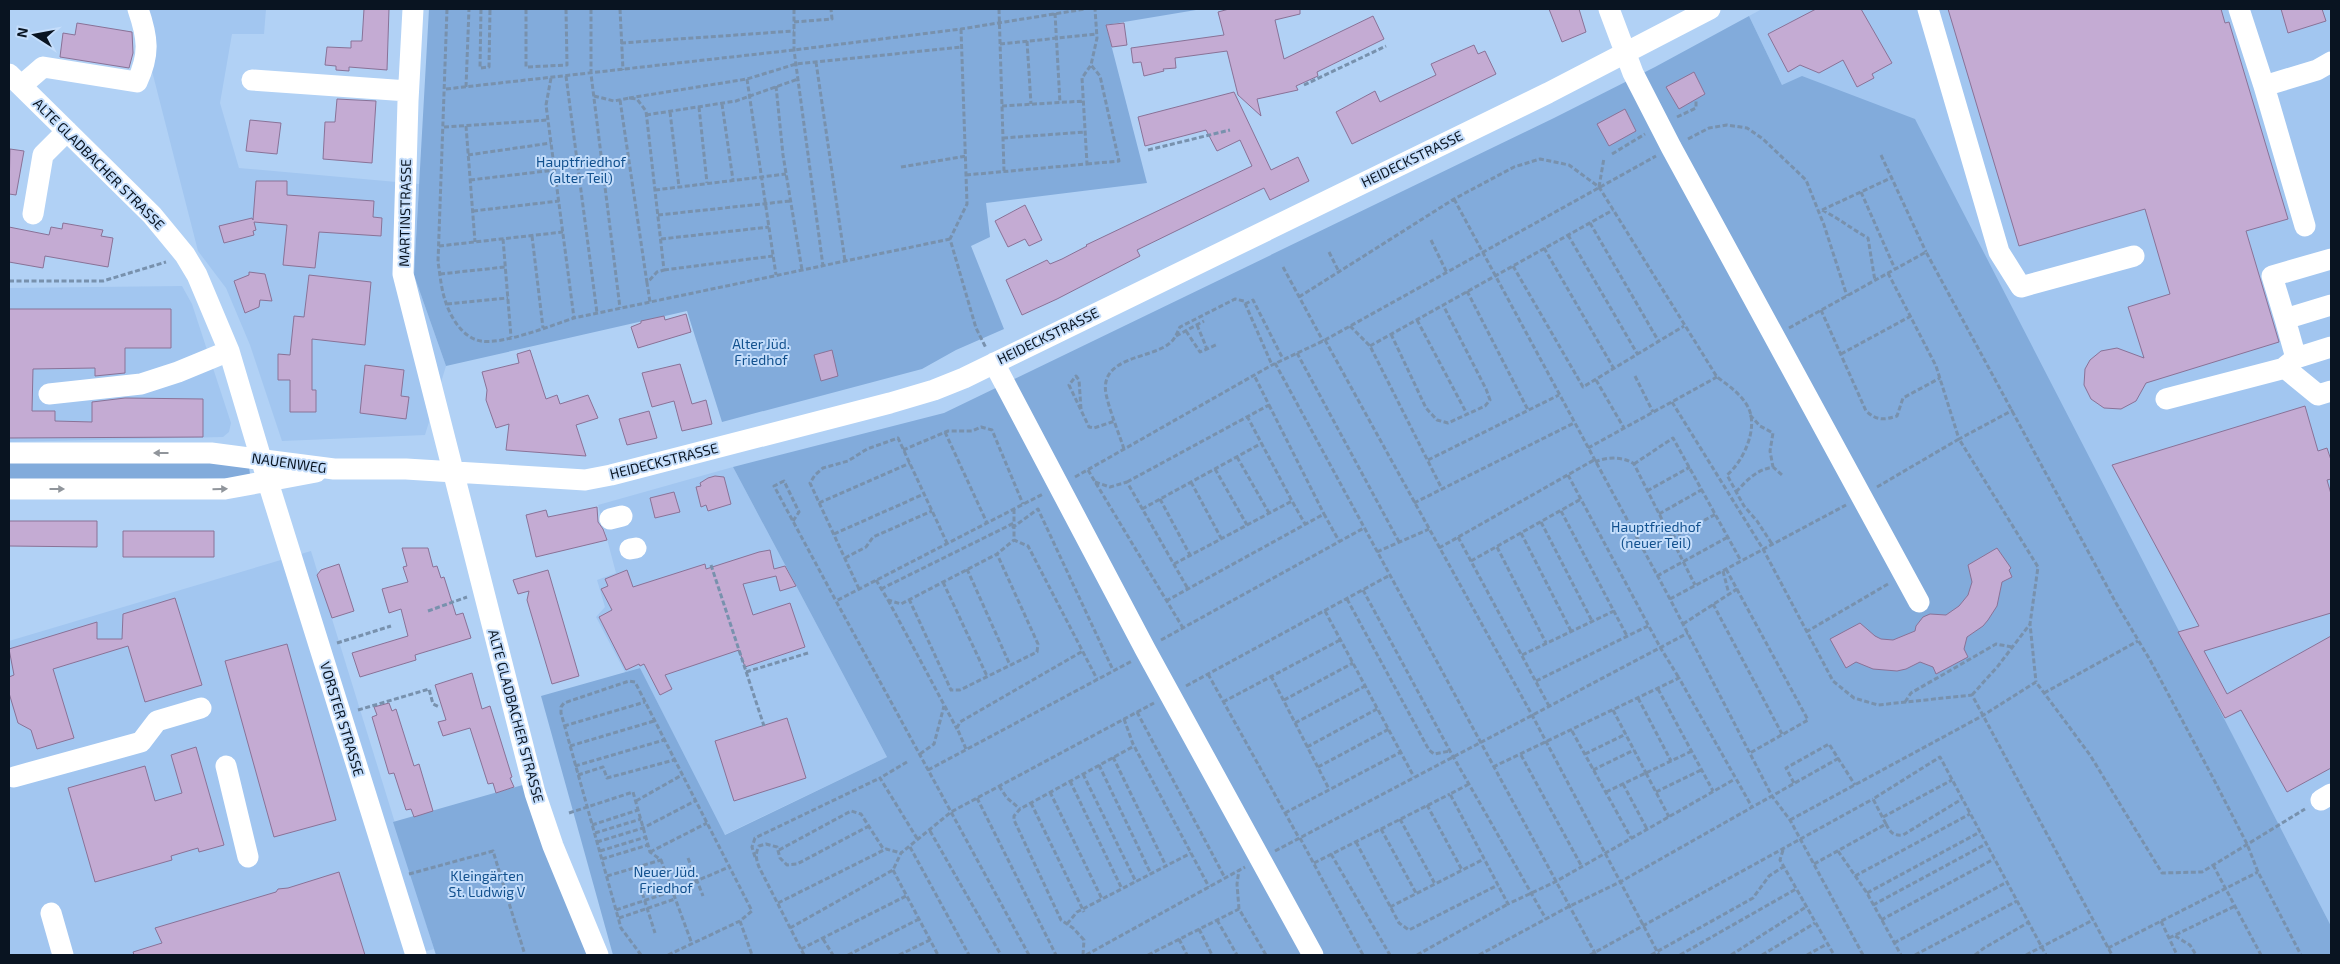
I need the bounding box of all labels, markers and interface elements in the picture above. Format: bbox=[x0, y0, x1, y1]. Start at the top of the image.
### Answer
north arrow bbox=[10, 10, 60, 60]
text: N bbox=[12, 26, 31, 39]
street label: ALTE GLADBACHER STRASSE bbox=[30, 94, 169, 233]
street label: HEIDECKSTRASSE bbox=[1358, 126, 1466, 191]
park label: Hauptfriedhof (alter Teil) bbox=[536, 153, 627, 186]
street label: MARTINSTRASSE bbox=[395, 159, 414, 267]
street label: HEIDECKSTRASSE bbox=[994, 303, 1102, 368]
park label: Alter Jüd. Friedhof bbox=[732, 335, 790, 368]
street label: HEIDECKSTRASSE bbox=[608, 439, 720, 482]
one-way arrow bbox=[152, 449, 168, 457]
street label: NAUENWEG bbox=[251, 449, 328, 476]
one-way arrow bbox=[50, 485, 66, 493]
one-way arrow bbox=[212, 485, 228, 493]
park label: Hauptfriedhof (neuer Teil) bbox=[1611, 518, 1702, 551]
street label: ALTE GLADBACHER STRASSE bbox=[485, 627, 548, 805]
street label: VORSTER STRASSE bbox=[317, 659, 368, 778]
park label: Neuer Jüd. Friedhof bbox=[633, 863, 699, 896]
park label: Kleingärten St. Ludwig V bbox=[449, 867, 526, 900]

